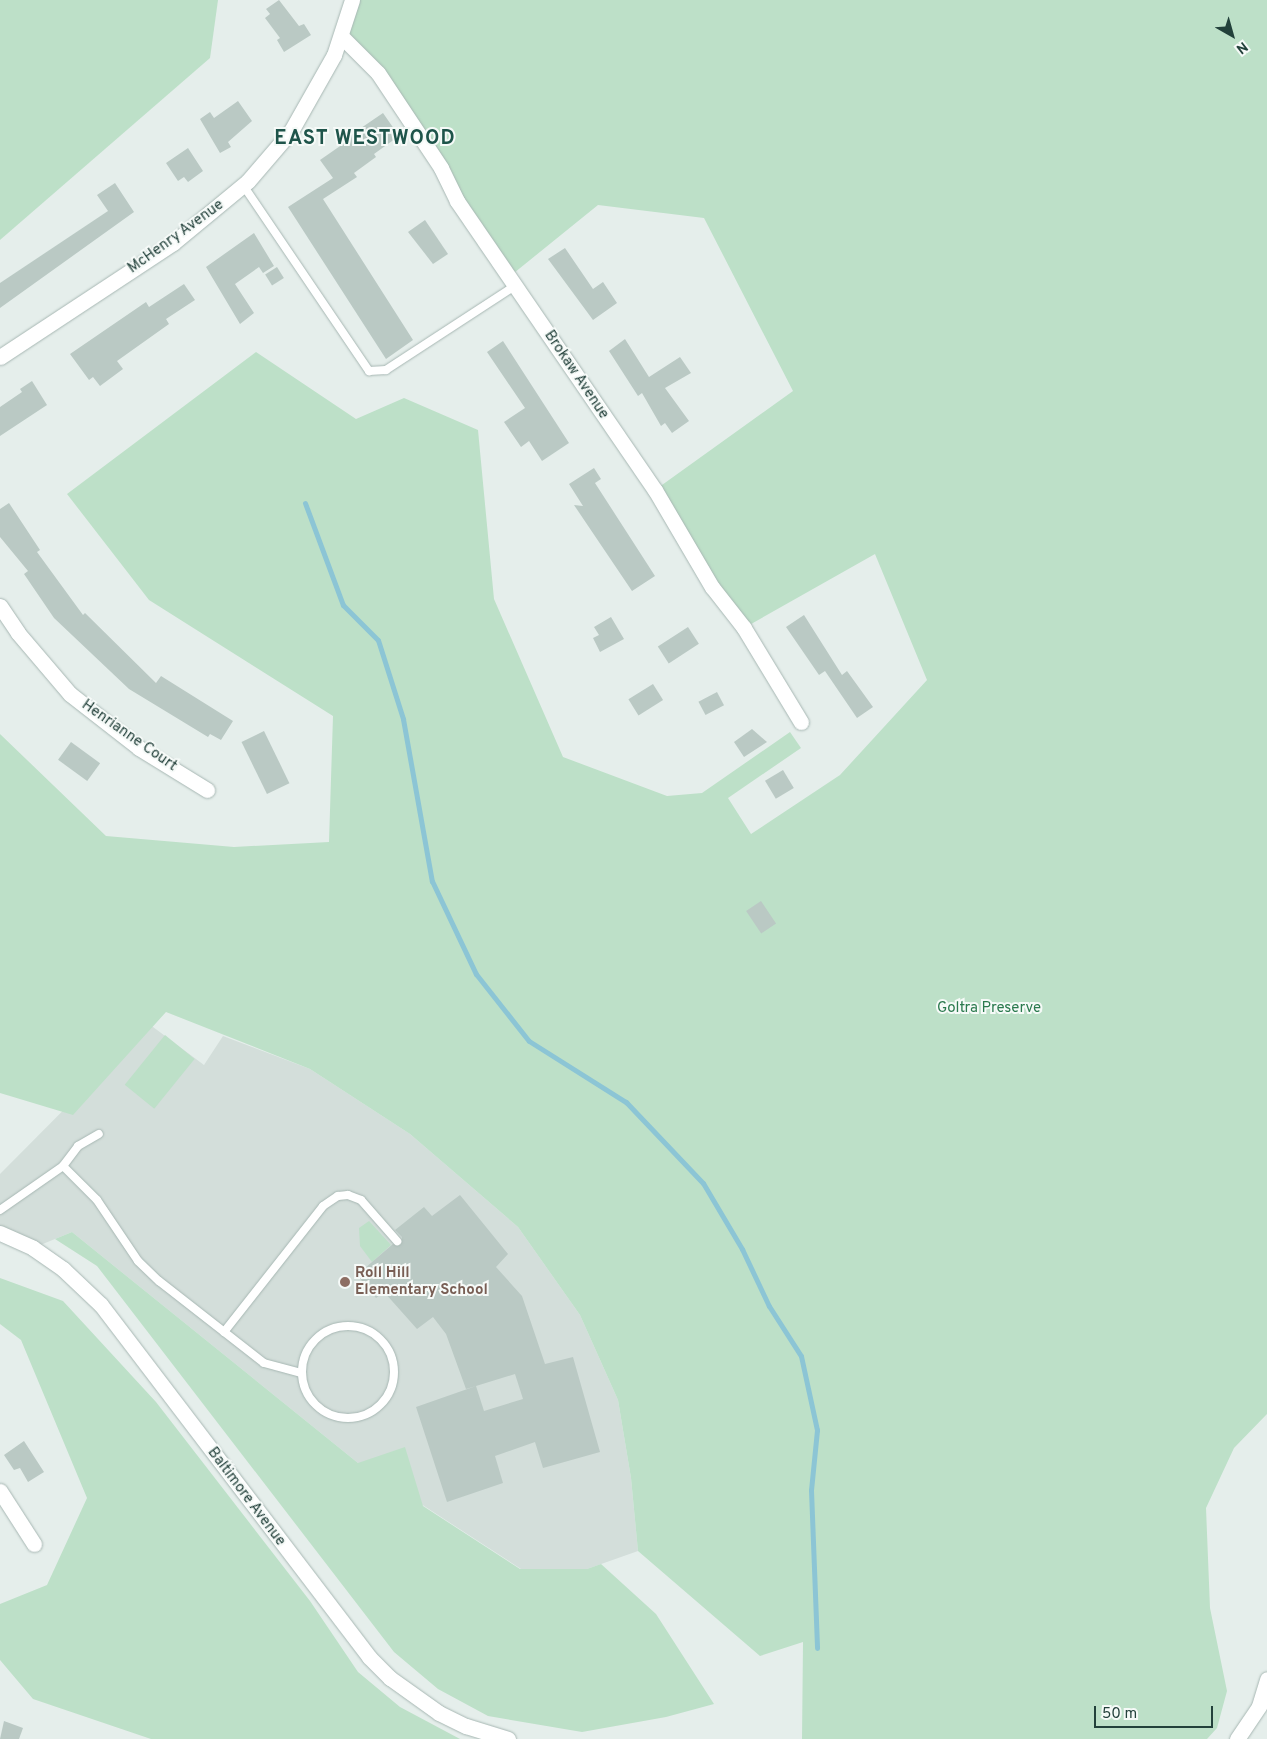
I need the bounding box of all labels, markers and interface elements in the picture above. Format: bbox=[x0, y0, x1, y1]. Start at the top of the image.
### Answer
north arrow bbox=[1207, 10, 1257, 60]
text: N bbox=[1232, 37, 1251, 57]
district label: EAST WESTWOOD bbox=[273, 127, 457, 151]
street label: McHenry Avenue bbox=[124, 196, 228, 278]
street label: Brokaw Avenue bbox=[540, 327, 612, 423]
street label: Henrianne Court bbox=[78, 696, 180, 776]
park label: Goltra Preserve bbox=[937, 1000, 1041, 1018]
place label: Roll Hill Elementary School bbox=[355, 1264, 488, 1299]
marker: Roll Hill Elementary School bbox=[339, 1276, 351, 1288]
street label: Baltimore Avenue bbox=[203, 1444, 289, 1550]
scale bar bbox=[1097, 1696, 1216, 1728]
text: 50 m bbox=[1102, 1705, 1137, 1724]

